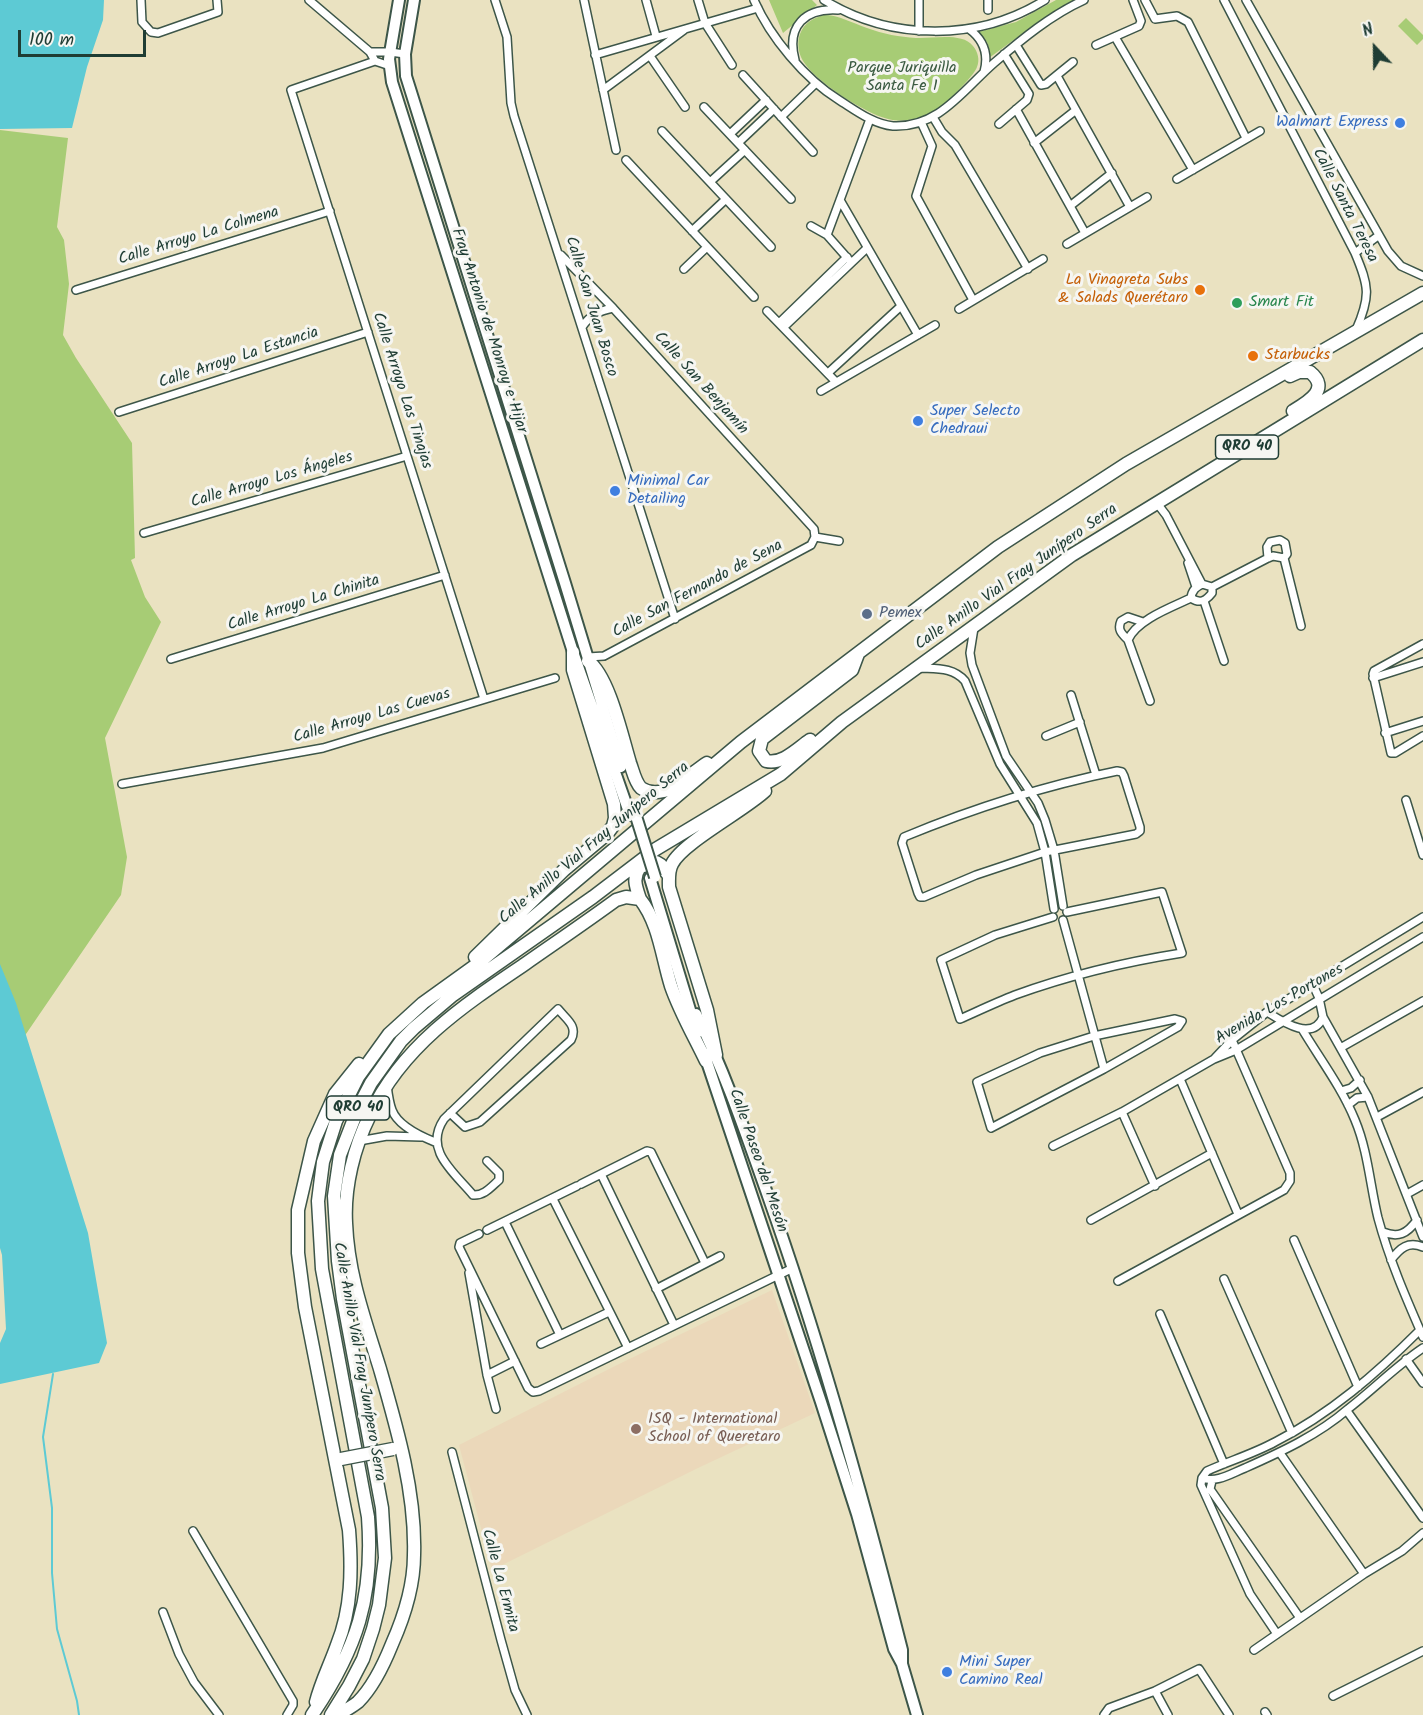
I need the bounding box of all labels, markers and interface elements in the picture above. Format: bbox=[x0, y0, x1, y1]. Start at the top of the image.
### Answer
text: N bbox=[1359, 17, 1377, 44]
scale bar bbox=[21, 18, 148, 56]
north arrow bbox=[1345, 18, 1405, 78]
text: 100 m bbox=[29, 26, 74, 55]
park label: Parque Juriquilla Santa Fe 1 bbox=[847, 59, 957, 97]
place label: Walmart Express bbox=[1276, 113, 1388, 133]
marker: Walmart Express bbox=[1393, 116, 1407, 130]
street label: Calle Santa Teresa bbox=[1307, 146, 1381, 266]
street label: Calle Arroyo La Colmena bbox=[117, 203, 281, 271]
street label: Fray Antonio de Monroy e Hijar bbox=[446, 226, 530, 436]
street label: Calle San Juan Bosco bbox=[560, 235, 620, 379]
place label: La Vinagreta Subs & Salads Querétaro bbox=[1058, 271, 1188, 309]
marker: La Vinagreta Subs & Salads Querétaro bbox=[1193, 283, 1207, 297]
place label: Smart Fit bbox=[1249, 293, 1314, 313]
marker: Smart Fit bbox=[1230, 296, 1244, 310]
street label: Calle Arroyo Las Tinajas bbox=[367, 310, 435, 472]
street label: Calle Arroyo La Estancia bbox=[157, 324, 321, 394]
street label: Calle San Benjamín bbox=[649, 329, 751, 439]
place label: Starbucks bbox=[1265, 346, 1330, 366]
marker: Starbucks bbox=[1246, 349, 1260, 363]
place label: Super Selecto Chedraui bbox=[930, 402, 1020, 440]
marker: Super Selecto Chedraui bbox=[911, 414, 925, 428]
road number: QRO 40 bbox=[1216, 435, 1278, 459]
street label: Calle Arroyo Los Ángeles bbox=[189, 449, 355, 513]
place label: Minimal Car Detailing bbox=[627, 472, 709, 510]
marker: Minimal Car Detailing bbox=[608, 484, 622, 498]
street label: Calle Anillo Vial Fray Junípero Serra bbox=[912, 501, 1122, 655]
street label: Calle San Fernando de Sena bbox=[610, 537, 786, 643]
street label: Calle Arroyo La Chinita bbox=[226, 572, 382, 636]
place label: Pemex bbox=[879, 604, 922, 624]
marker: Pemex bbox=[860, 607, 874, 621]
street label: Calle Arroyo Las Cuevas bbox=[291, 685, 453, 749]
street label: Calle Anillo Vial Fray Junípero Serra bbox=[496, 759, 694, 929]
street label: Avenida Los Portones bbox=[1213, 961, 1347, 1049]
street label: Calle Paseo del Mesón bbox=[723, 1087, 791, 1235]
road number: QRO 40 bbox=[326, 1096, 389, 1120]
street label: Calle Anillo Vial Fray Junípero Serra bbox=[327, 1241, 389, 1483]
place label: ISQ - International School of Queretaro bbox=[648, 1410, 781, 1448]
marker: ISQ - International School of Queretaro bbox=[629, 1422, 643, 1436]
street label: Calle La Ermita bbox=[476, 1527, 522, 1635]
place label: Mini Super Camino Real bbox=[959, 1653, 1043, 1691]
marker: Mini Super Camino Real bbox=[940, 1665, 954, 1679]

